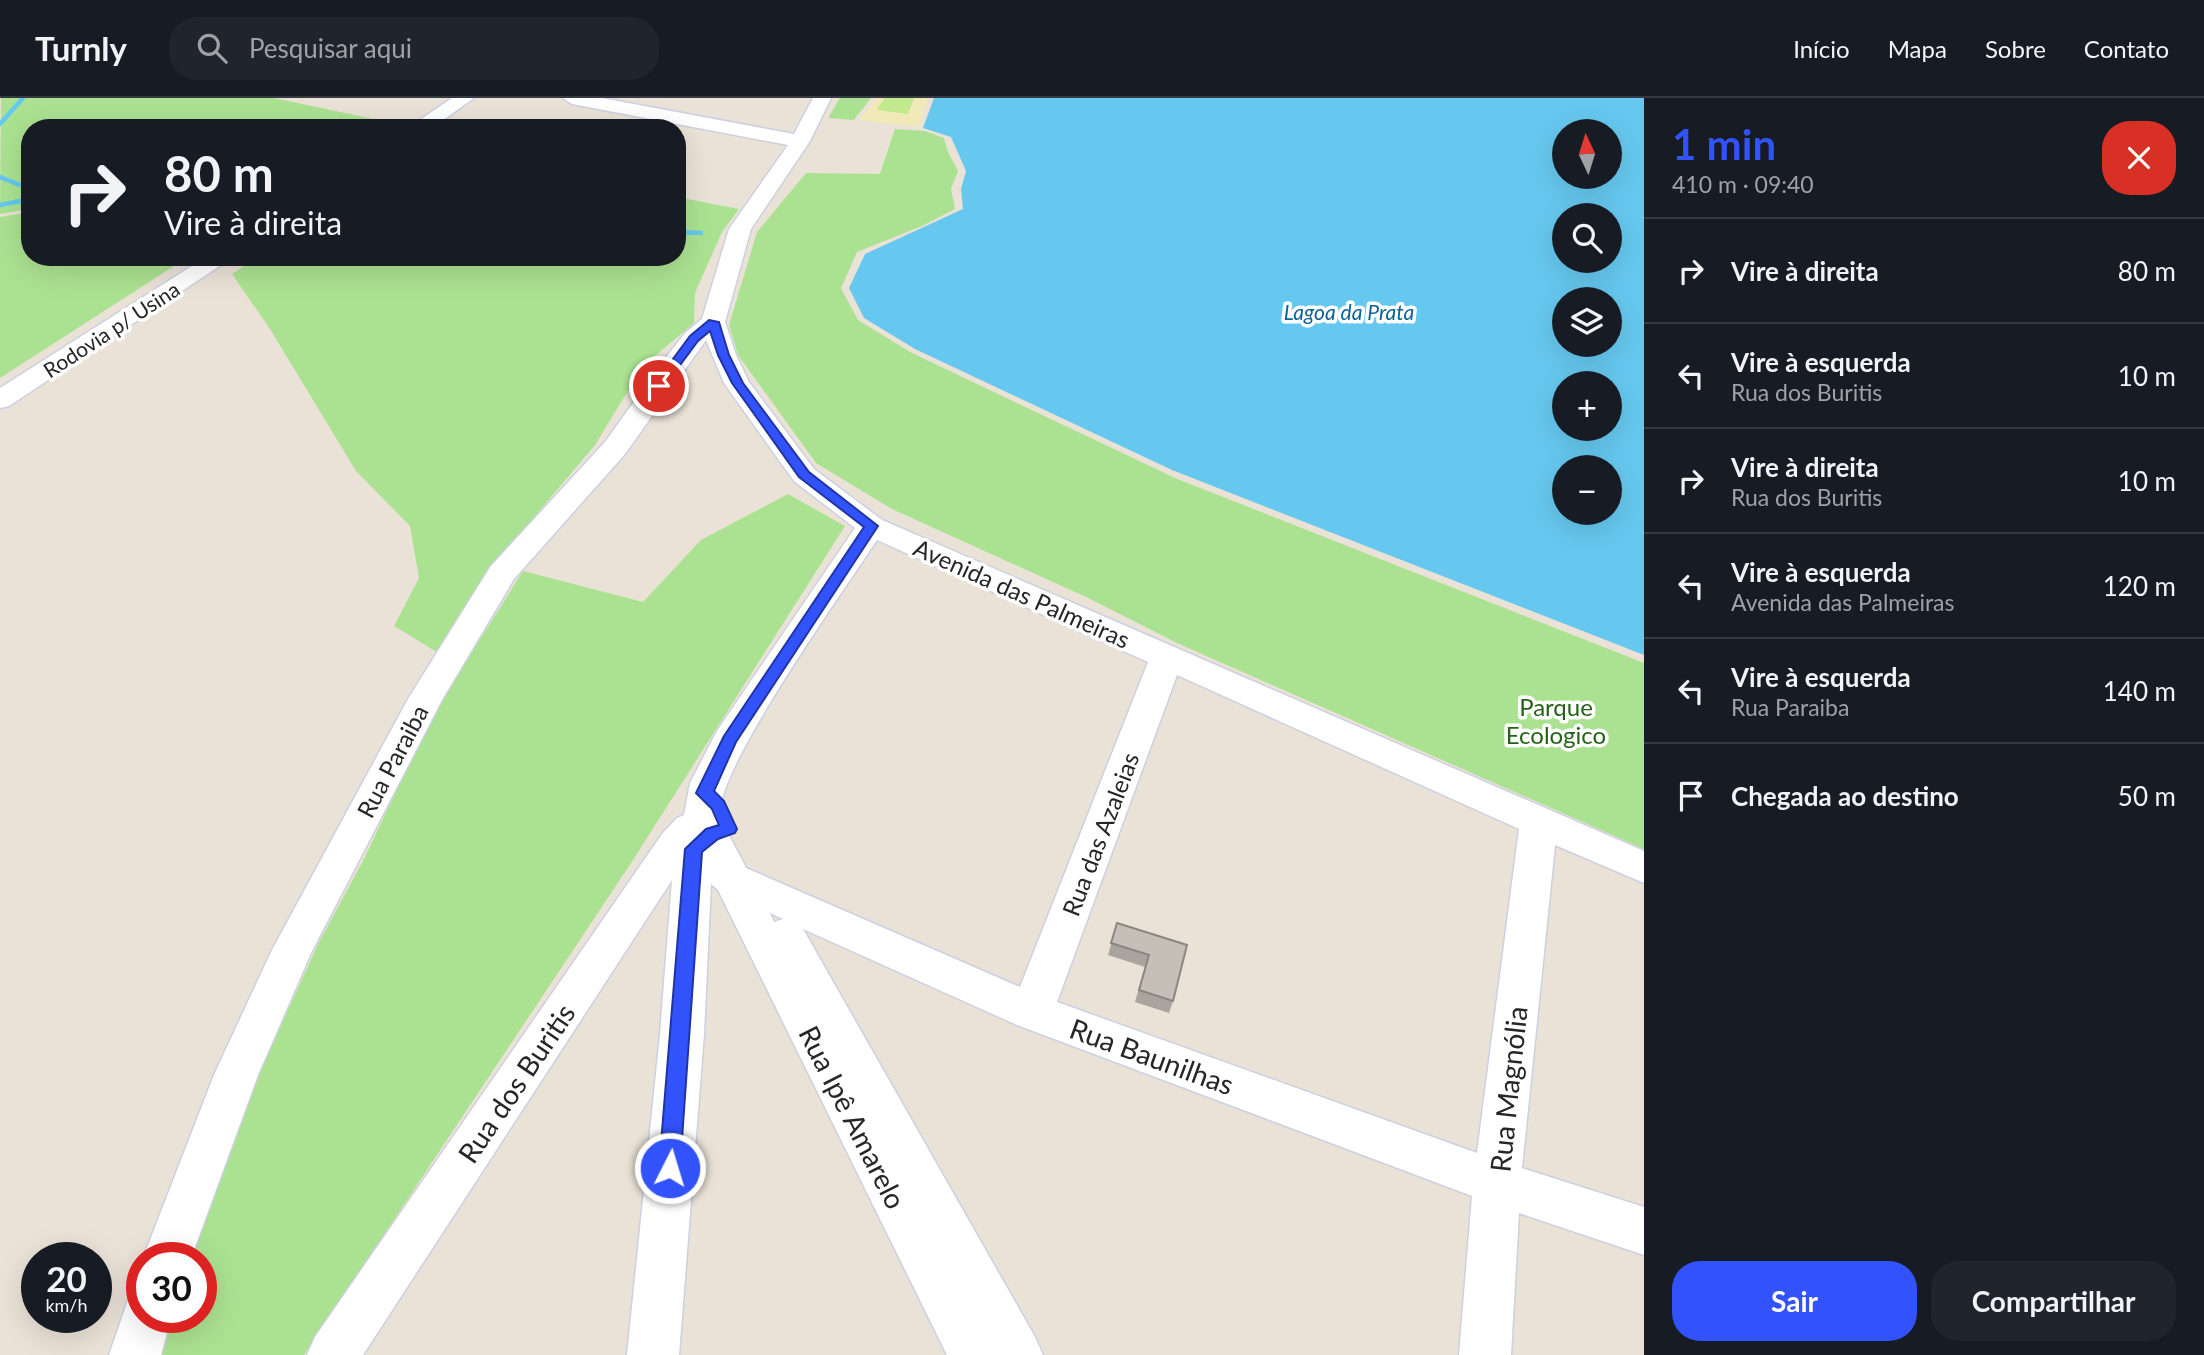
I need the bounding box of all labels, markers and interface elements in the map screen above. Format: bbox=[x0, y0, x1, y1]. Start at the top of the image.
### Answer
search box bbox=[169, 17, 659, 80]
text: Turnly bbox=[35, 28, 127, 68]
icon: search bbox=[193, 29, 231, 67]
text: Pesquisar aqui bbox=[249, 32, 412, 64]
text: Início bbox=[1793, 34, 1850, 63]
text: Mapa bbox=[1888, 34, 1947, 63]
text: Sobre bbox=[1985, 34, 2046, 63]
text: Contato bbox=[2084, 34, 2169, 63]
north arrow bbox=[1552, 119, 1622, 189]
map controls bbox=[1552, 119, 1622, 525]
text: 1 min bbox=[1672, 119, 1776, 169]
button: close bbox=[2102, 121, 2176, 195]
text: 80 m bbox=[164, 144, 274, 202]
icon: right bbox=[49, 147, 140, 238]
text: 410 m · 09:40 bbox=[1672, 170, 1814, 198]
text: Vire à direita bbox=[164, 203, 342, 242]
button: search bbox=[1552, 203, 1622, 273]
icon: right bbox=[1672, 252, 1710, 290]
text: Vire à direita bbox=[1731, 255, 1879, 287]
text: 80 m bbox=[2118, 255, 2176, 287]
street label: Rodovia p/ Usina bbox=[38, 276, 184, 382]
button: layers bbox=[1552, 287, 1622, 357]
water label: Lagoa da Prata bbox=[1284, 299, 1414, 324]
text: Vire à esquerda bbox=[1731, 346, 1911, 378]
pin bbox=[629, 356, 689, 416]
icon: left bbox=[1672, 357, 1710, 395]
text: 10 m bbox=[2118, 360, 2176, 392]
icon: arrive bbox=[640, 367, 678, 405]
button: + bbox=[1552, 371, 1622, 441]
text: Rua dos Buritis bbox=[1731, 378, 1882, 406]
text: Vire à direita bbox=[1731, 451, 1879, 483]
button: − bbox=[1552, 455, 1622, 525]
icon: right bbox=[1672, 462, 1710, 500]
text: 10 m bbox=[2118, 465, 2176, 497]
text: Rua dos Buritis bbox=[1731, 483, 1882, 511]
street label: Avenida das Palmeiras bbox=[910, 532, 1134, 654]
text: Vire à esquerda bbox=[1731, 556, 1911, 588]
icon: left bbox=[1672, 567, 1710, 605]
text: 120 m bbox=[2103, 570, 2176, 602]
text: Avenida das Palmeiras bbox=[1731, 588, 1955, 616]
text: Vire à esquerda bbox=[1731, 661, 1911, 693]
icon: left bbox=[1672, 672, 1710, 710]
text: 140 m bbox=[2103, 675, 2176, 707]
park label: Parque Ecologico bbox=[1506, 692, 1606, 749]
text: Rua Paraiba bbox=[1731, 693, 1849, 721]
street label: Rua Paraiba bbox=[350, 700, 434, 822]
street label: Rua das Azaleias bbox=[1056, 748, 1144, 920]
icon: arrive bbox=[1672, 777, 1710, 815]
text: Chegada ao destino bbox=[1731, 780, 1959, 812]
text: 50 m bbox=[2118, 780, 2176, 812]
street label: Rua dos Buritis bbox=[450, 997, 582, 1169]
street label: Rua Magnólia bbox=[1482, 1004, 1534, 1174]
street label: Rua Baunilhas bbox=[1066, 1011, 1238, 1101]
street label: Rua Ipê Amarelo bbox=[792, 1020, 914, 1214]
position arrow bbox=[633, 1131, 707, 1205]
speed limit sign: 30 bbox=[126, 1242, 217, 1333]
text: 20 bbox=[46, 1257, 87, 1299]
button: Sair bbox=[1672, 1261, 1917, 1341]
button: Compartilhar bbox=[1931, 1261, 2176, 1341]
text: km/h bbox=[45, 1294, 88, 1316]

